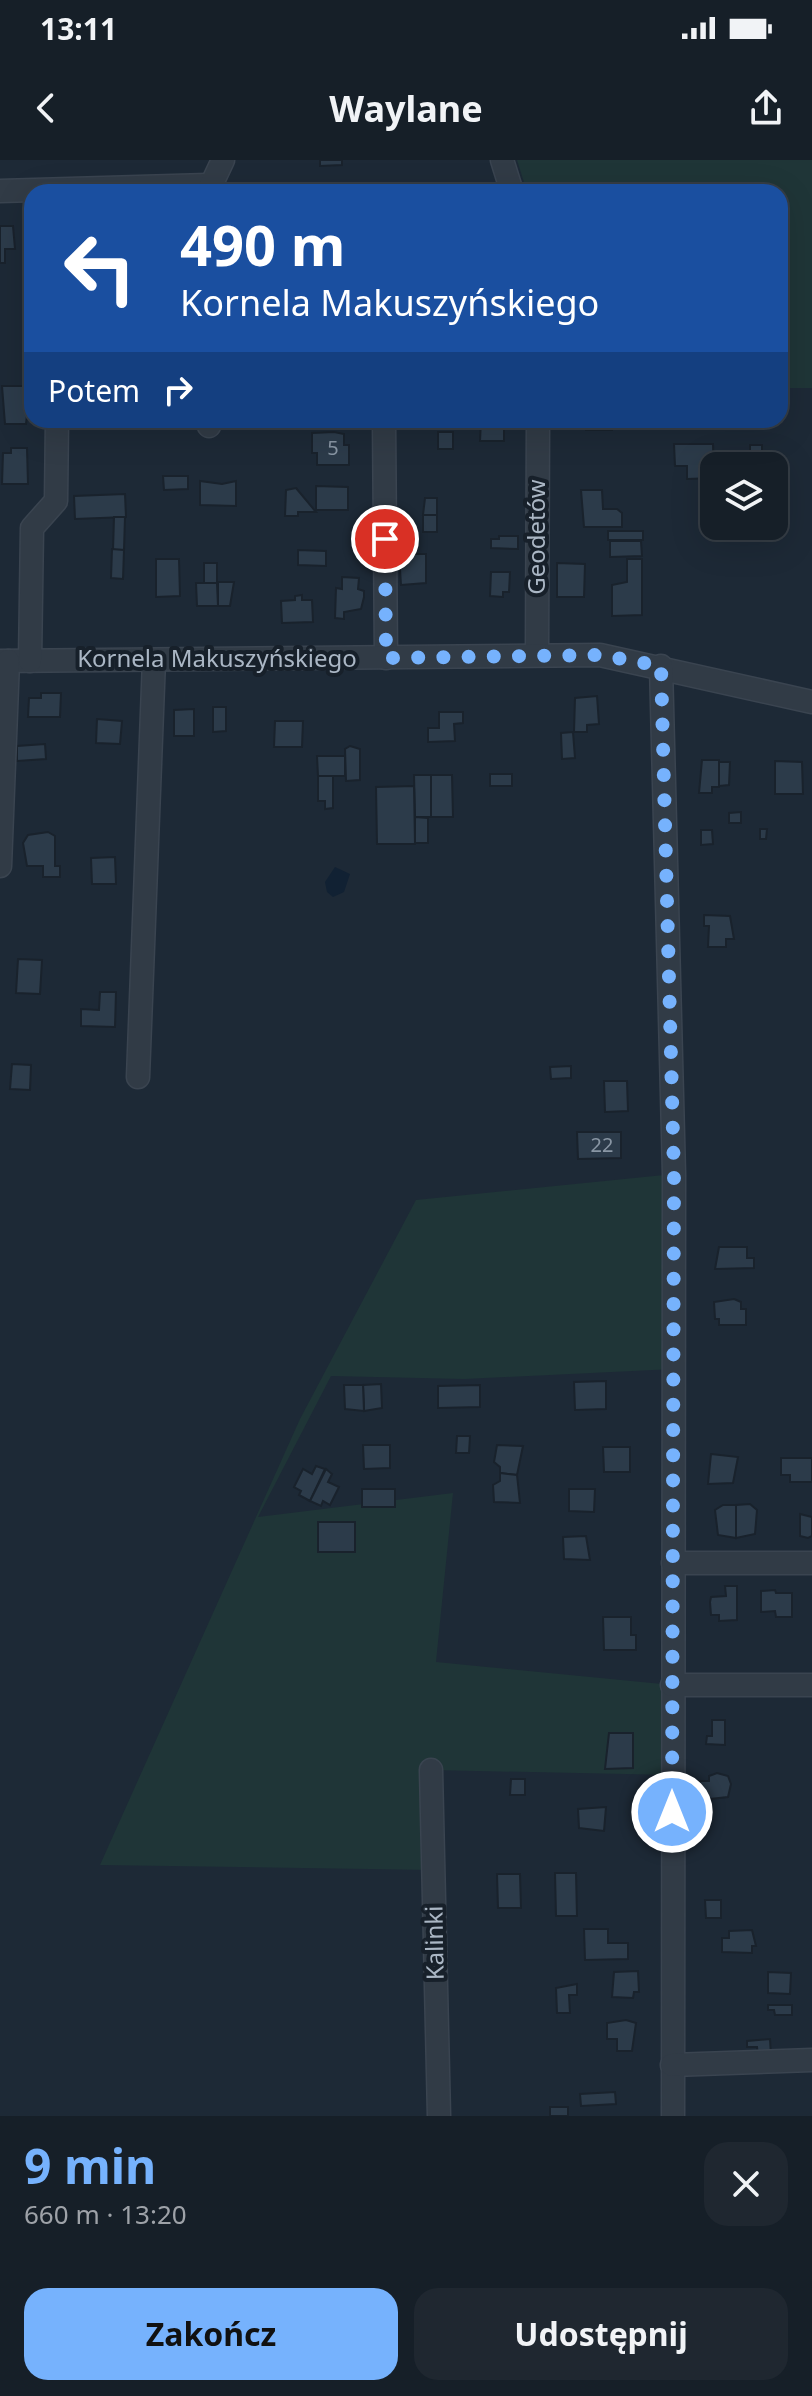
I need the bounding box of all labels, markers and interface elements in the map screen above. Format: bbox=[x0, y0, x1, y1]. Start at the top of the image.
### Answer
text: 13:11 bbox=[40, 8, 117, 49]
text: Waylane bbox=[329, 84, 483, 133]
icon: back bbox=[24, 86, 68, 130]
icon: share bbox=[744, 86, 788, 130]
text: 490 m bbox=[180, 206, 345, 282]
icon: left bbox=[48, 216, 152, 320]
text: Kornela Makuszyńskiego bbox=[180, 278, 599, 327]
icon: right bbox=[156, 368, 200, 412]
text: Potem bbox=[48, 370, 140, 411]
house number: 5 bbox=[327, 434, 339, 461]
map controls bbox=[700, 452, 788, 540]
button: layers bbox=[700, 452, 788, 540]
street label: Geodetów bbox=[519, 479, 552, 595]
pin bbox=[351, 505, 419, 573]
icon: arrive bbox=[363, 517, 407, 561]
street label: Kornela Makuszyńskiego bbox=[77, 641, 357, 674]
house number: 22 bbox=[591, 1131, 613, 1158]
position arrow bbox=[630, 1770, 714, 1854]
street label: Kalinki bbox=[416, 1905, 451, 1981]
text: 9 min bbox=[24, 2133, 156, 2198]
button: close bbox=[704, 2142, 788, 2226]
text: 660 m · 13:20 bbox=[24, 2196, 187, 2232]
button: Zakończ bbox=[24, 2288, 398, 2380]
button: Udostępnij bbox=[414, 2288, 788, 2380]

